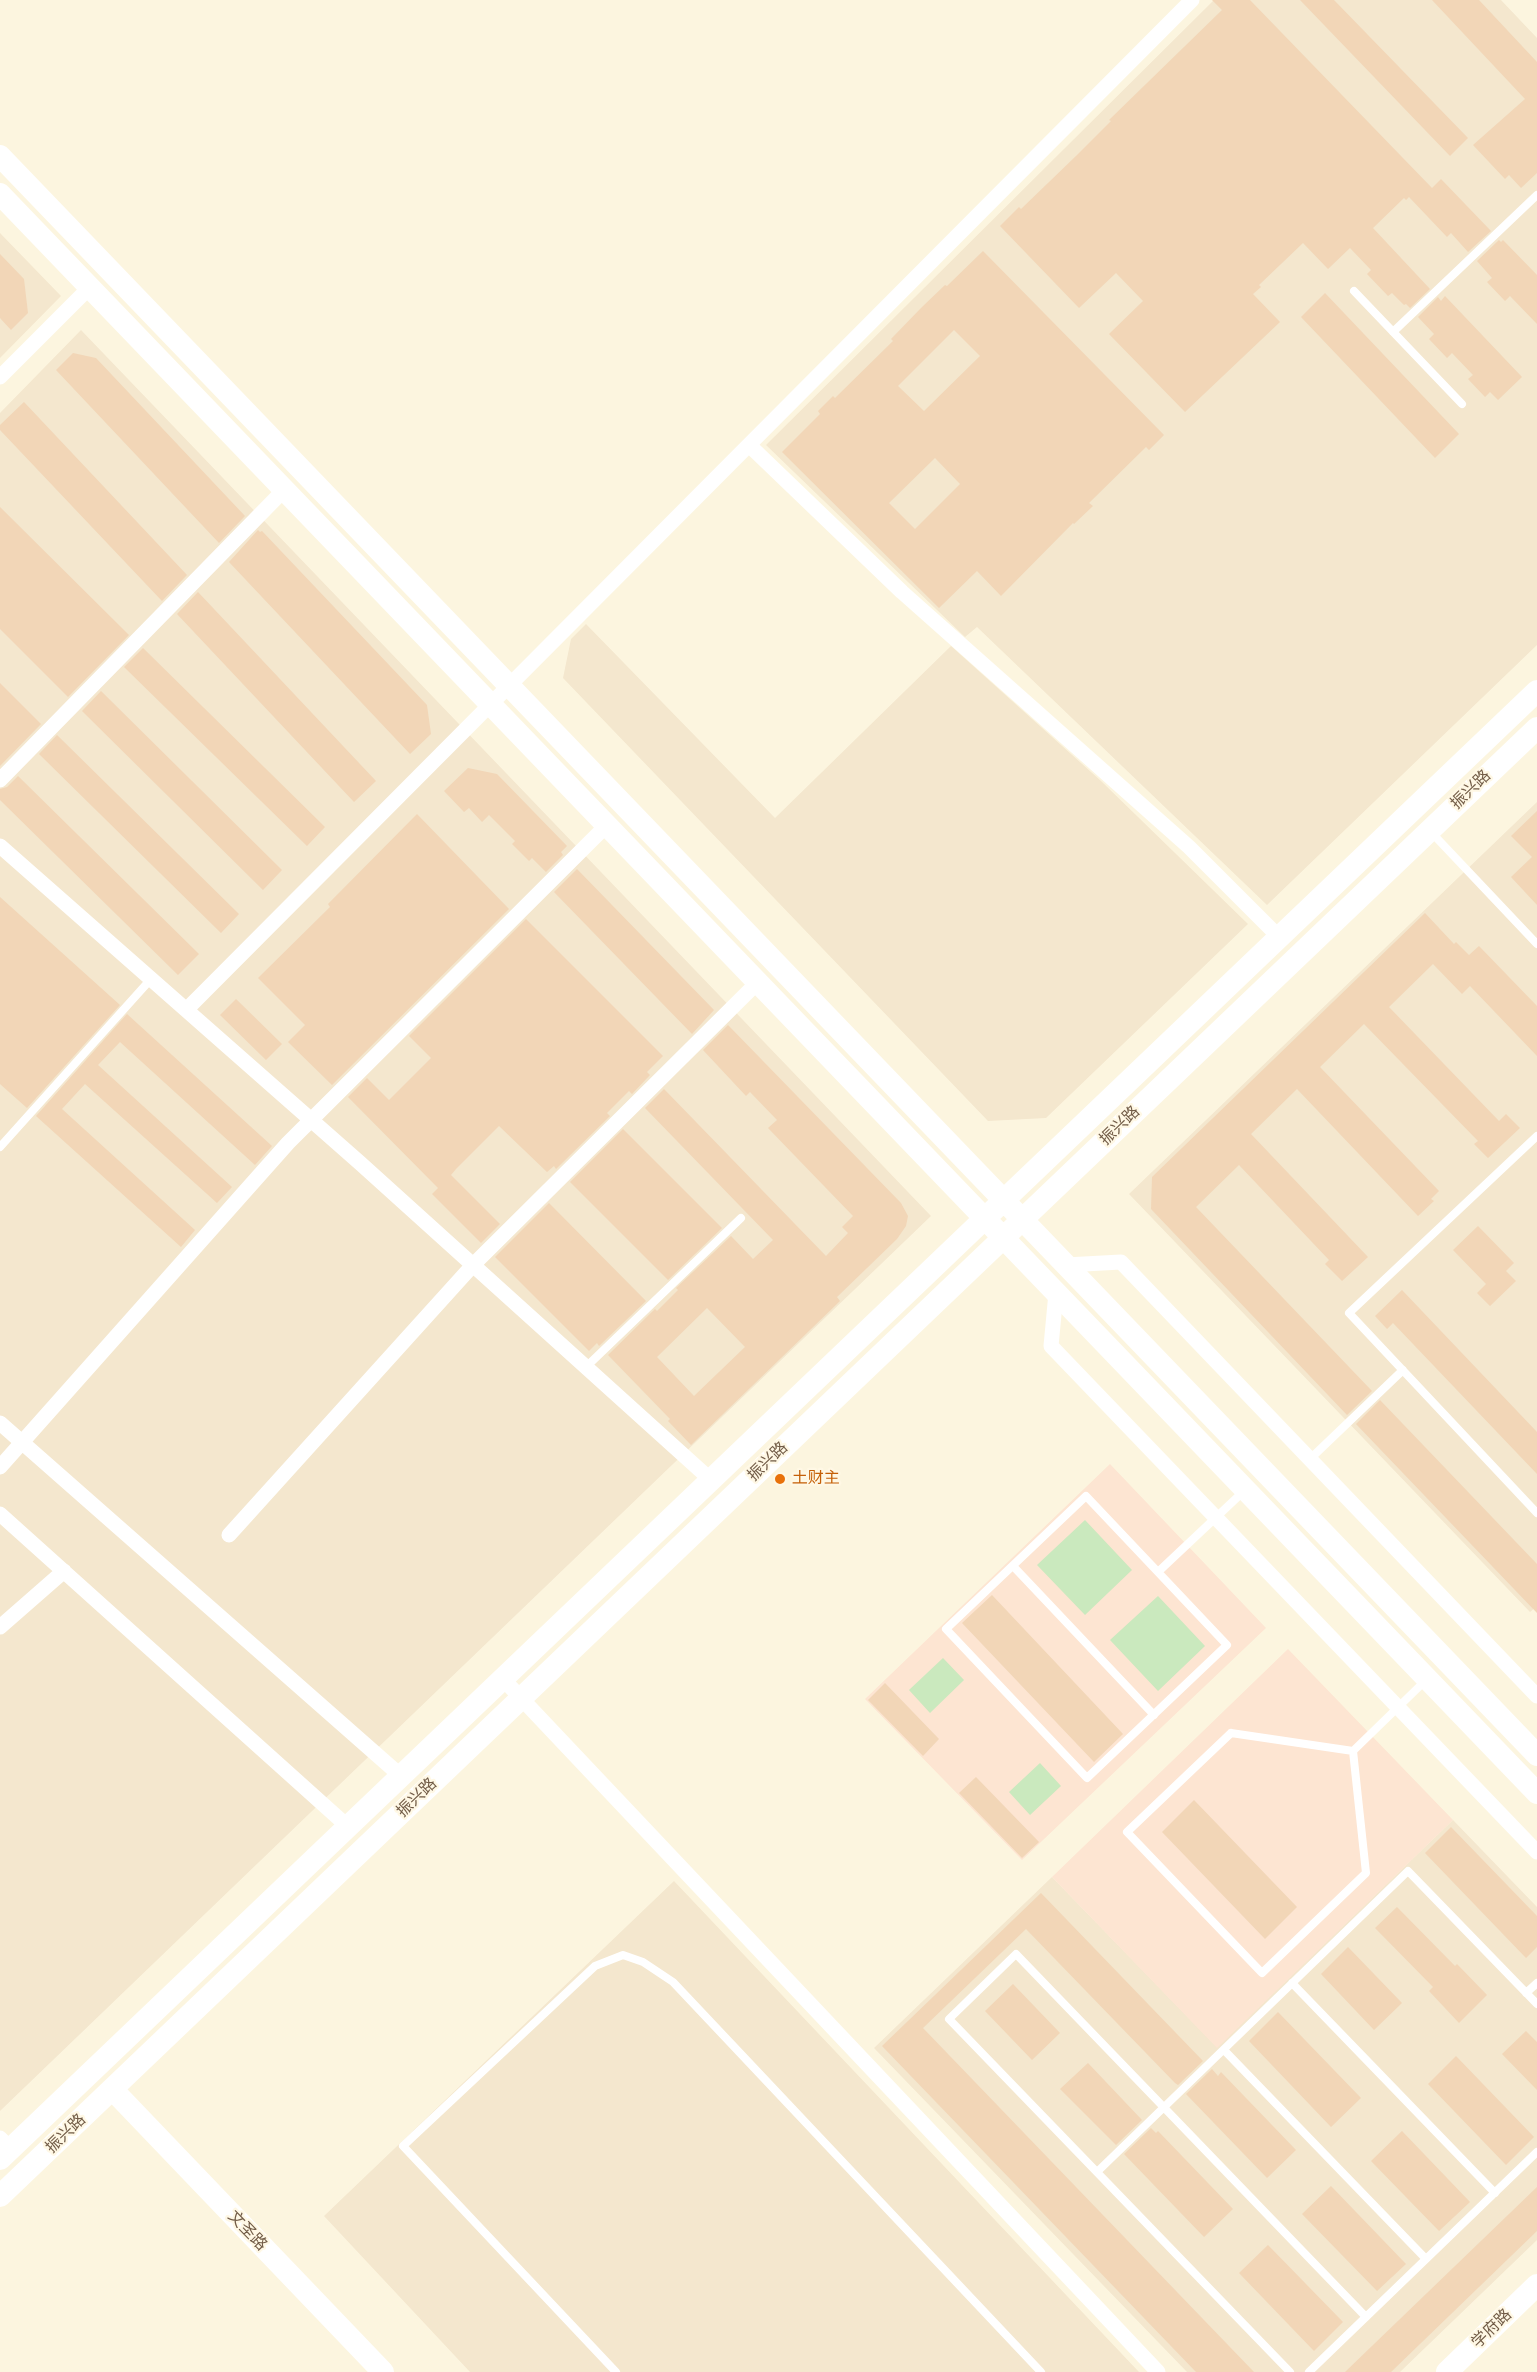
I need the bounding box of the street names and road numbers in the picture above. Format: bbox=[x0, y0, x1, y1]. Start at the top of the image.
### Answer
street label: 振兴路 bbox=[1447, 766, 1495, 814]
street label: 振兴路 bbox=[1096, 1102, 1144, 1150]
street label: 振兴路 bbox=[744, 1438, 792, 1486]
street label: 振兴路 bbox=[393, 1774, 441, 1822]
street label: 振兴路 bbox=[42, 2110, 90, 2158]
street label: 文圣路 bbox=[223, 2207, 271, 2255]
street label: 学府路 bbox=[1468, 2305, 1516, 2353]

